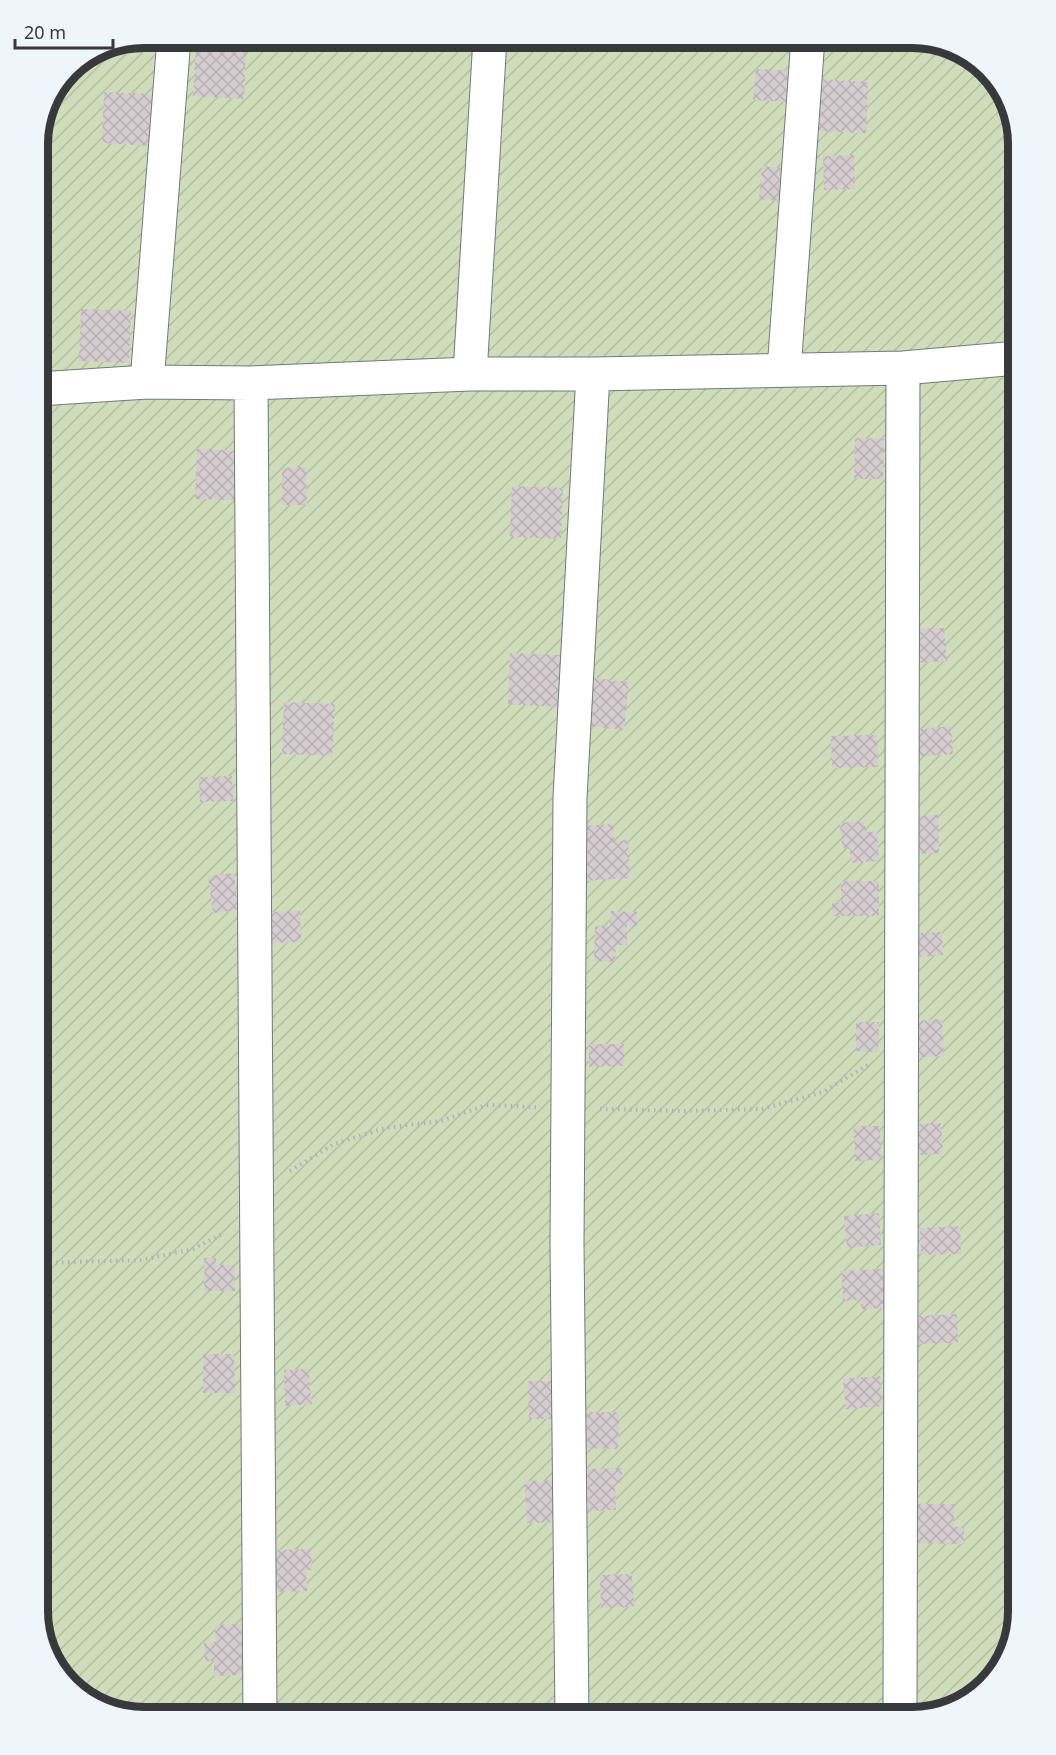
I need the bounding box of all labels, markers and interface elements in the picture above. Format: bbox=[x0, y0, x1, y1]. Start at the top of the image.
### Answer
scale bar bbox=[15, 12, 112, 50]
text: 20 m bbox=[24, 20, 66, 44]

